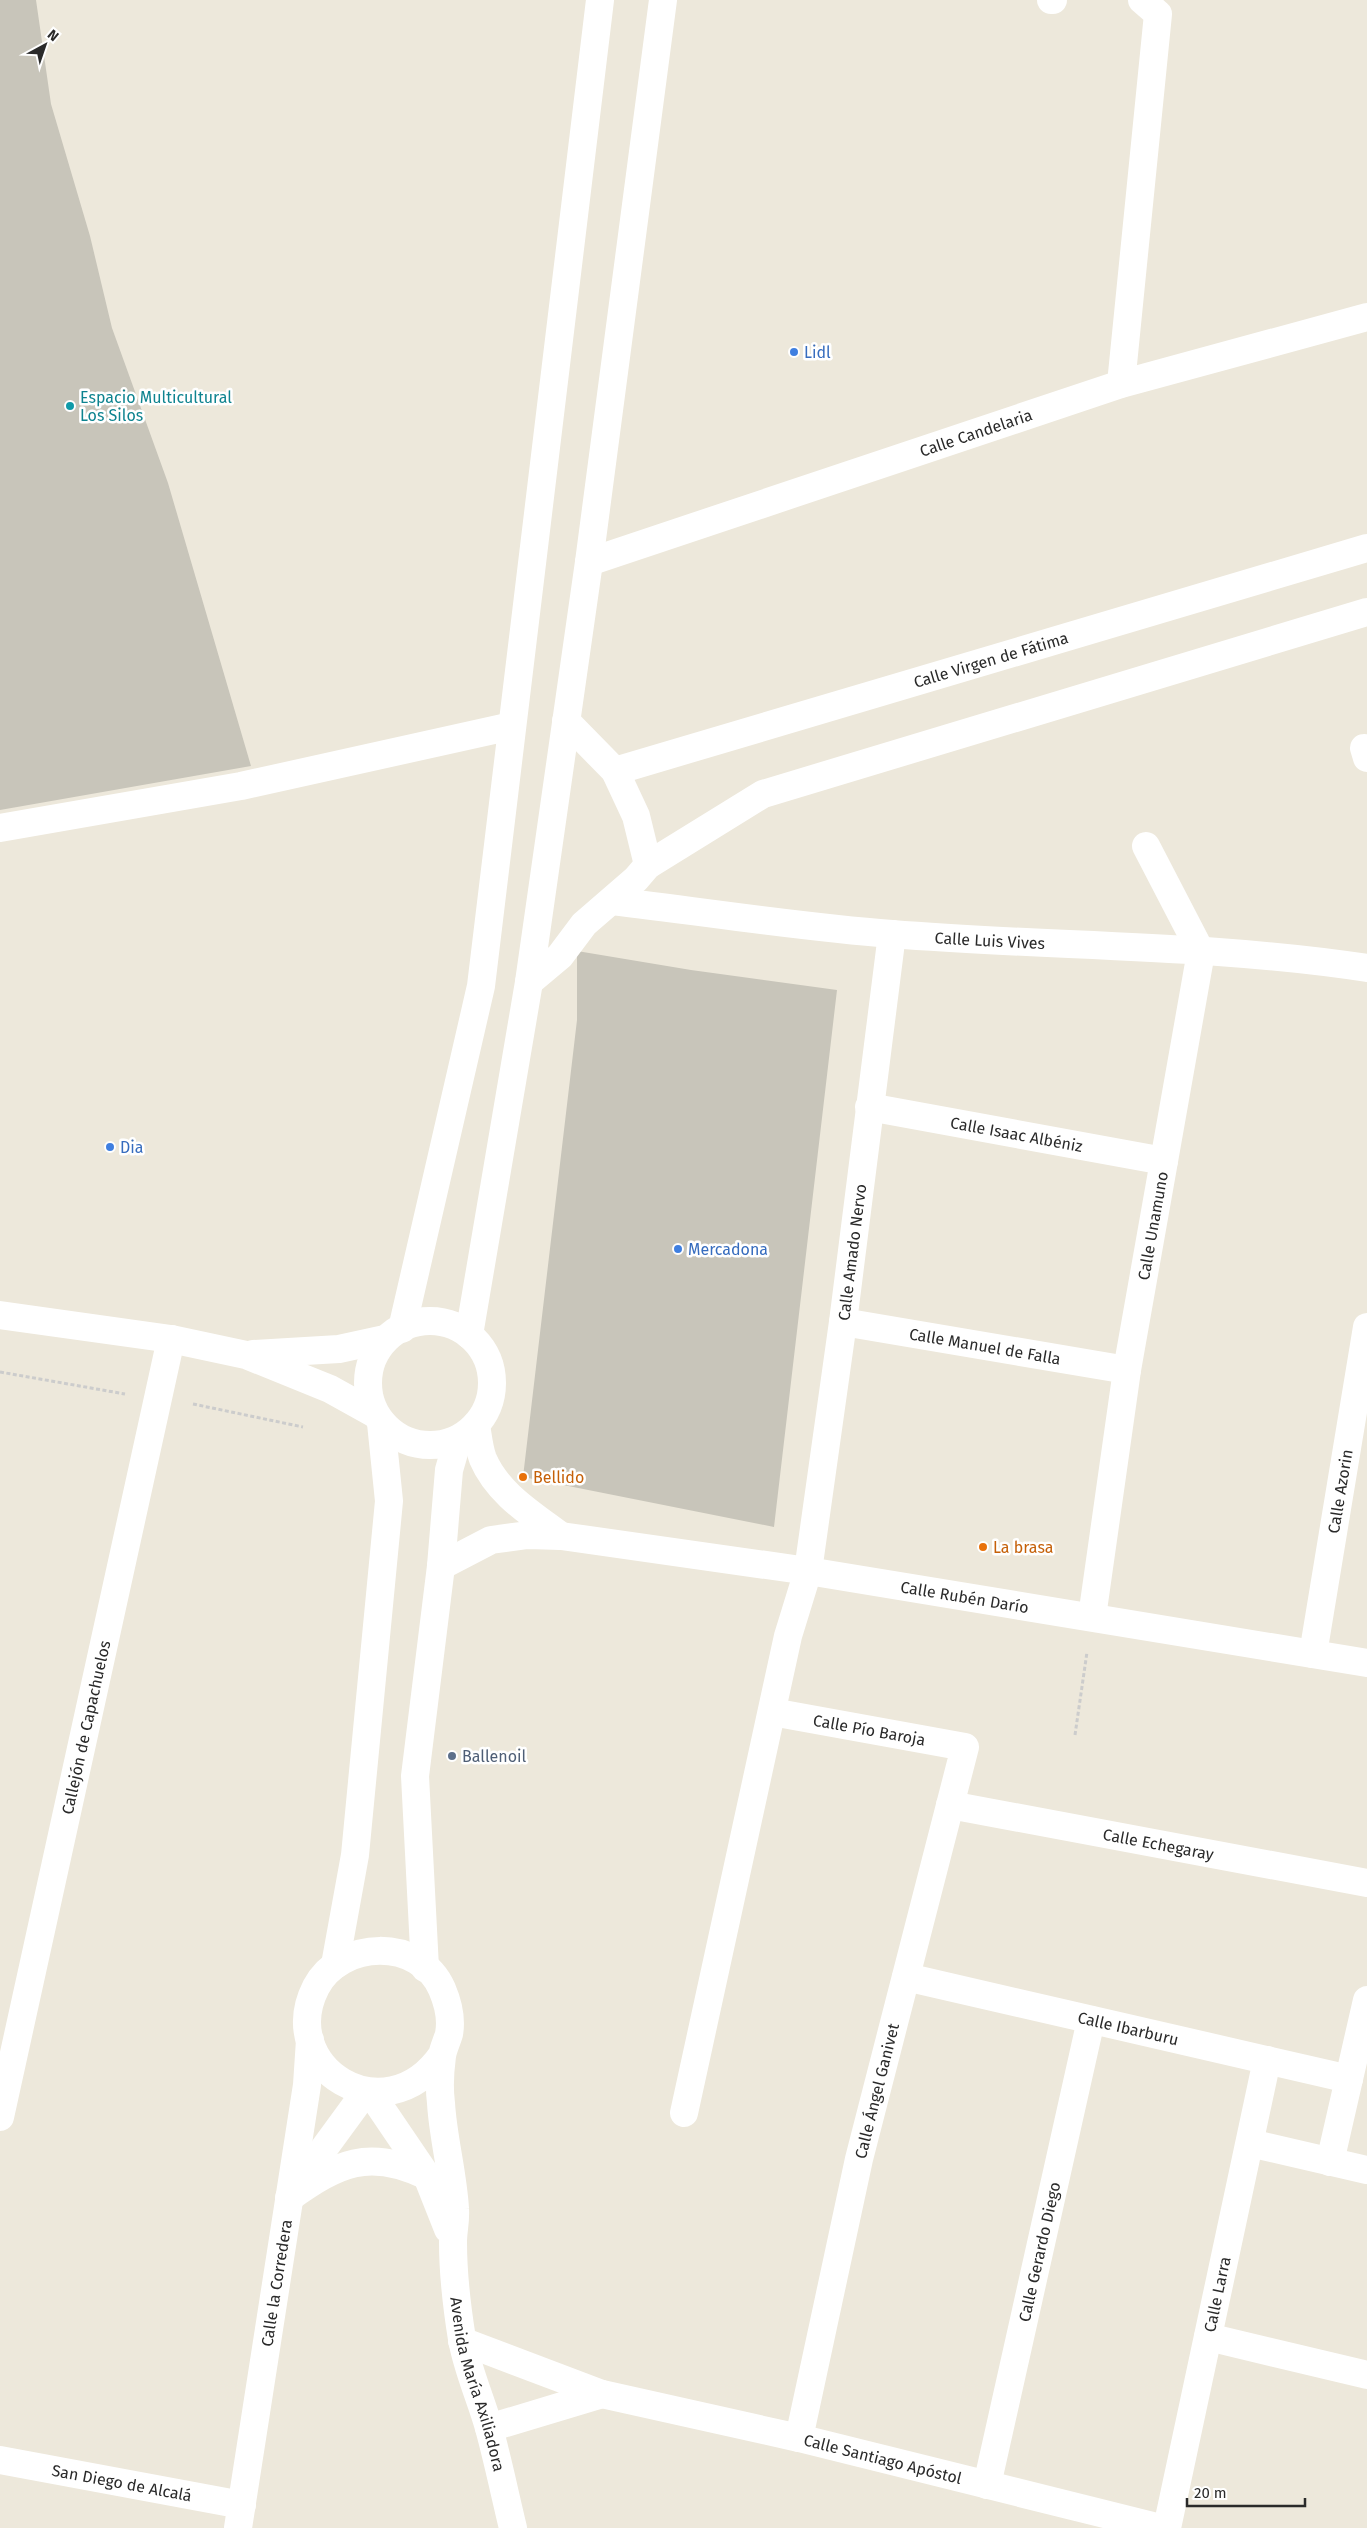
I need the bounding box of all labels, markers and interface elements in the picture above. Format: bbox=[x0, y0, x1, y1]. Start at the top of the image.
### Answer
north arrow bbox=[20, 20, 70, 70]
text: N bbox=[44, 26, 62, 45]
place label: Lidl bbox=[804, 343, 831, 362]
marker: Lidl bbox=[788, 346, 800, 358]
place label: Espacio Multicultural Los Silos bbox=[80, 388, 232, 425]
marker: Espacio Multicultural Los Silos bbox=[64, 400, 76, 412]
street label: Calle Candelaria bbox=[917, 405, 1035, 460]
street label: Calle Virgen de Fátima bbox=[911, 628, 1070, 691]
street label: Calle Luis Vives bbox=[934, 928, 1045, 953]
street label: Calle Isaac Albéniz bbox=[949, 1113, 1084, 1155]
place label: Dia bbox=[120, 1138, 144, 1157]
marker: Dia bbox=[104, 1141, 116, 1153]
street label: Calle Unamuno bbox=[1134, 1170, 1171, 1282]
street label: Calle Amado Nervo bbox=[834, 1183, 870, 1322]
place label: Mercadona bbox=[688, 1240, 768, 1259]
marker: Mercadona bbox=[672, 1243, 684, 1255]
street label: Calle Manuel de Falla bbox=[908, 1324, 1062, 1368]
street label: Calle Azorin bbox=[1324, 1448, 1356, 1535]
place label: Bellido bbox=[533, 1468, 584, 1487]
marker: Bellido bbox=[517, 1471, 529, 1483]
place label: La brasa bbox=[993, 1538, 1053, 1557]
marker: La brasa bbox=[977, 1541, 989, 1553]
street label: Calle Rubén Darío bbox=[899, 1577, 1030, 1617]
street label: Callejón de Capachuelos bbox=[57, 1639, 114, 1816]
street label: Calle Pío Baroja bbox=[812, 1710, 927, 1749]
place label: Ballenoil bbox=[462, 1747, 527, 1766]
marker: Ballenoil bbox=[446, 1750, 458, 1762]
street label: Calle Echegaray bbox=[1101, 1824, 1216, 1864]
street label: Calle Ibarburu bbox=[1076, 2007, 1180, 2049]
street label: Calle Ángel Ganivet bbox=[850, 2021, 903, 2161]
street label: Calle Gerardo Diego bbox=[1014, 2180, 1064, 2323]
street label: Calle la Corredera bbox=[257, 2218, 295, 2348]
street label: Calle Larra bbox=[1200, 2255, 1234, 2334]
street label: Avenida María Axiliadora bbox=[447, 2296, 509, 2473]
street label: Calle Santiago Apóstol bbox=[802, 2430, 964, 2488]
street label: San Diego de Alcalá bbox=[50, 2460, 193, 2505]
scale bar bbox=[1187, 2476, 1304, 2508]
text: 20 m bbox=[1194, 2484, 1227, 2502]

